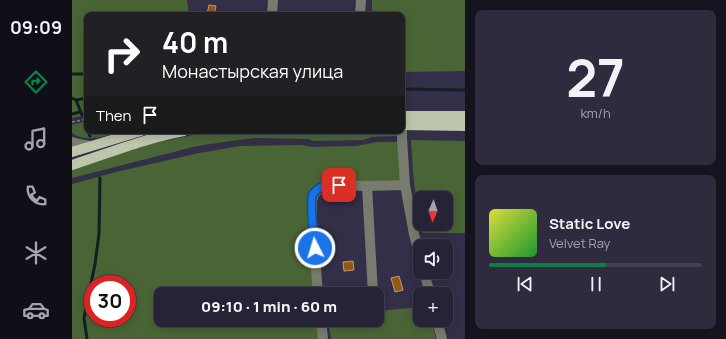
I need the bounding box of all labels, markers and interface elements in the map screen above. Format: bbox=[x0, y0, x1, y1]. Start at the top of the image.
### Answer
text: 09:09 bbox=[10, 15, 62, 39]
text: 40 m bbox=[162, 23, 228, 61]
icon: right bbox=[96, 28, 148, 80]
text: 27 bbox=[566, 42, 625, 113]
text: Монастырская улица bbox=[162, 59, 343, 83]
icon: directions bbox=[22, 68, 50, 96]
icon: arrive bbox=[139, 104, 161, 126]
text: km/h bbox=[580, 104, 611, 122]
text: Then bbox=[96, 105, 131, 126]
icon: music bbox=[22, 125, 50, 153]
pin bbox=[322, 168, 356, 202]
icon: arrive bbox=[328, 174, 350, 196]
icon: phone bbox=[22, 182, 50, 210]
north arrow bbox=[413, 191, 453, 231]
map controls bbox=[413, 191, 453, 327]
text: Static Love bbox=[549, 213, 630, 234]
position arrow bbox=[294, 227, 336, 269]
text: Velvet Ray bbox=[549, 234, 610, 252]
icon: climate bbox=[22, 239, 50, 267]
button: sound bbox=[413, 239, 453, 279]
icon: previous bbox=[514, 273, 536, 295]
icon: pause bbox=[585, 273, 607, 295]
icon: next bbox=[656, 273, 678, 295]
speed limit sign: 30 bbox=[84, 275, 136, 327]
button: + bbox=[413, 287, 453, 327]
icon: car bbox=[22, 296, 50, 324]
text: 09:10 · 1 min · 60 m bbox=[201, 296, 337, 317]

